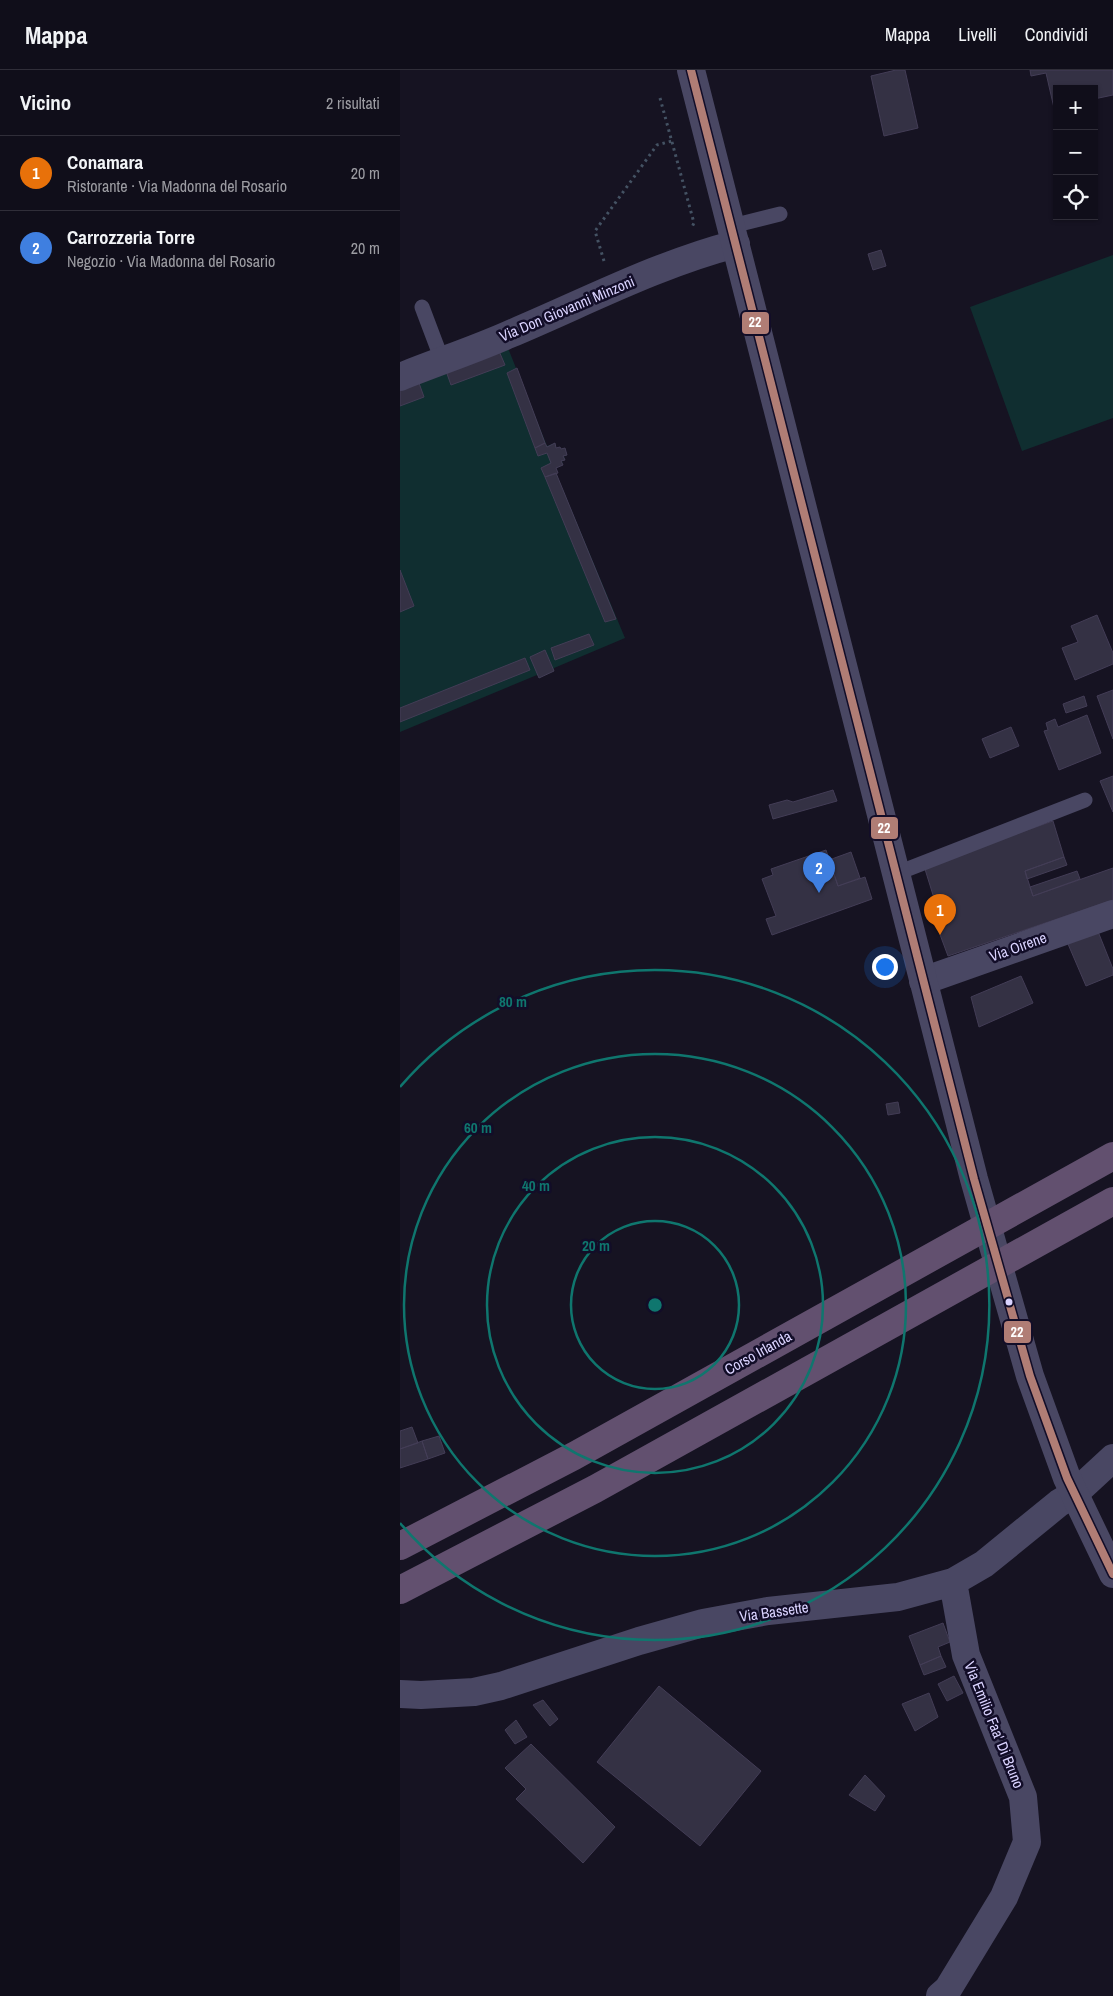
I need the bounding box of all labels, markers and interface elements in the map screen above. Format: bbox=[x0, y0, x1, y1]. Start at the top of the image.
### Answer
text: Mappa bbox=[25, 19, 87, 51]
text: Mappa bbox=[885, 22, 930, 47]
text: Livelli bbox=[958, 22, 997, 47]
text: Condividi bbox=[1025, 22, 1088, 47]
map controls bbox=[1053, 85, 1098, 220]
button: + bbox=[1053, 85, 1098, 130]
text: Vicino bbox=[20, 88, 71, 117]
text: 2 risultati bbox=[326, 92, 380, 114]
button: − bbox=[1053, 130, 1098, 175]
text: Conamara bbox=[67, 149, 143, 175]
text: 1 bbox=[32, 162, 40, 184]
text: 20 m bbox=[351, 162, 380, 184]
text: Ristorante · Via Madonna del Rosario bbox=[67, 175, 287, 197]
button: locate bbox=[1053, 175, 1098, 220]
text: Carrozzeria Torre bbox=[67, 224, 195, 250]
text: 2 bbox=[32, 237, 40, 259]
text: 20 m bbox=[351, 237, 380, 259]
text: Negozio · Via Madonna del Rosario bbox=[67, 250, 275, 272]
street label: Via Don Giovanni Minzoni bbox=[496, 271, 638, 346]
line badge: 22 bbox=[741, 311, 770, 335]
text: 22 bbox=[749, 313, 761, 331]
line badge: 22 bbox=[870, 816, 899, 840]
text: 22 bbox=[878, 819, 890, 837]
pin: 2 bbox=[803, 852, 835, 893]
pin: 1 bbox=[924, 894, 956, 935]
street label: Via Oirene bbox=[986, 926, 1049, 967]
your location bbox=[872, 954, 898, 980]
text: 80 m bbox=[499, 991, 527, 1012]
text: 60 m bbox=[464, 1117, 492, 1138]
text: 40 m bbox=[522, 1175, 550, 1196]
text: 20 m bbox=[582, 1235, 610, 1256]
centre of rings bbox=[646, 1296, 664, 1314]
unlabelled marker bbox=[1004, 1297, 1014, 1307]
line badge: 22 bbox=[1003, 1320, 1032, 1344]
text: 22 bbox=[1011, 1323, 1023, 1341]
street label: Corso Irlanda bbox=[720, 1325, 795, 1380]
street label: Via Bassette bbox=[738, 1596, 810, 1627]
street label: Via Emilio Faa' Di Bruno bbox=[959, 1658, 1030, 1791]

